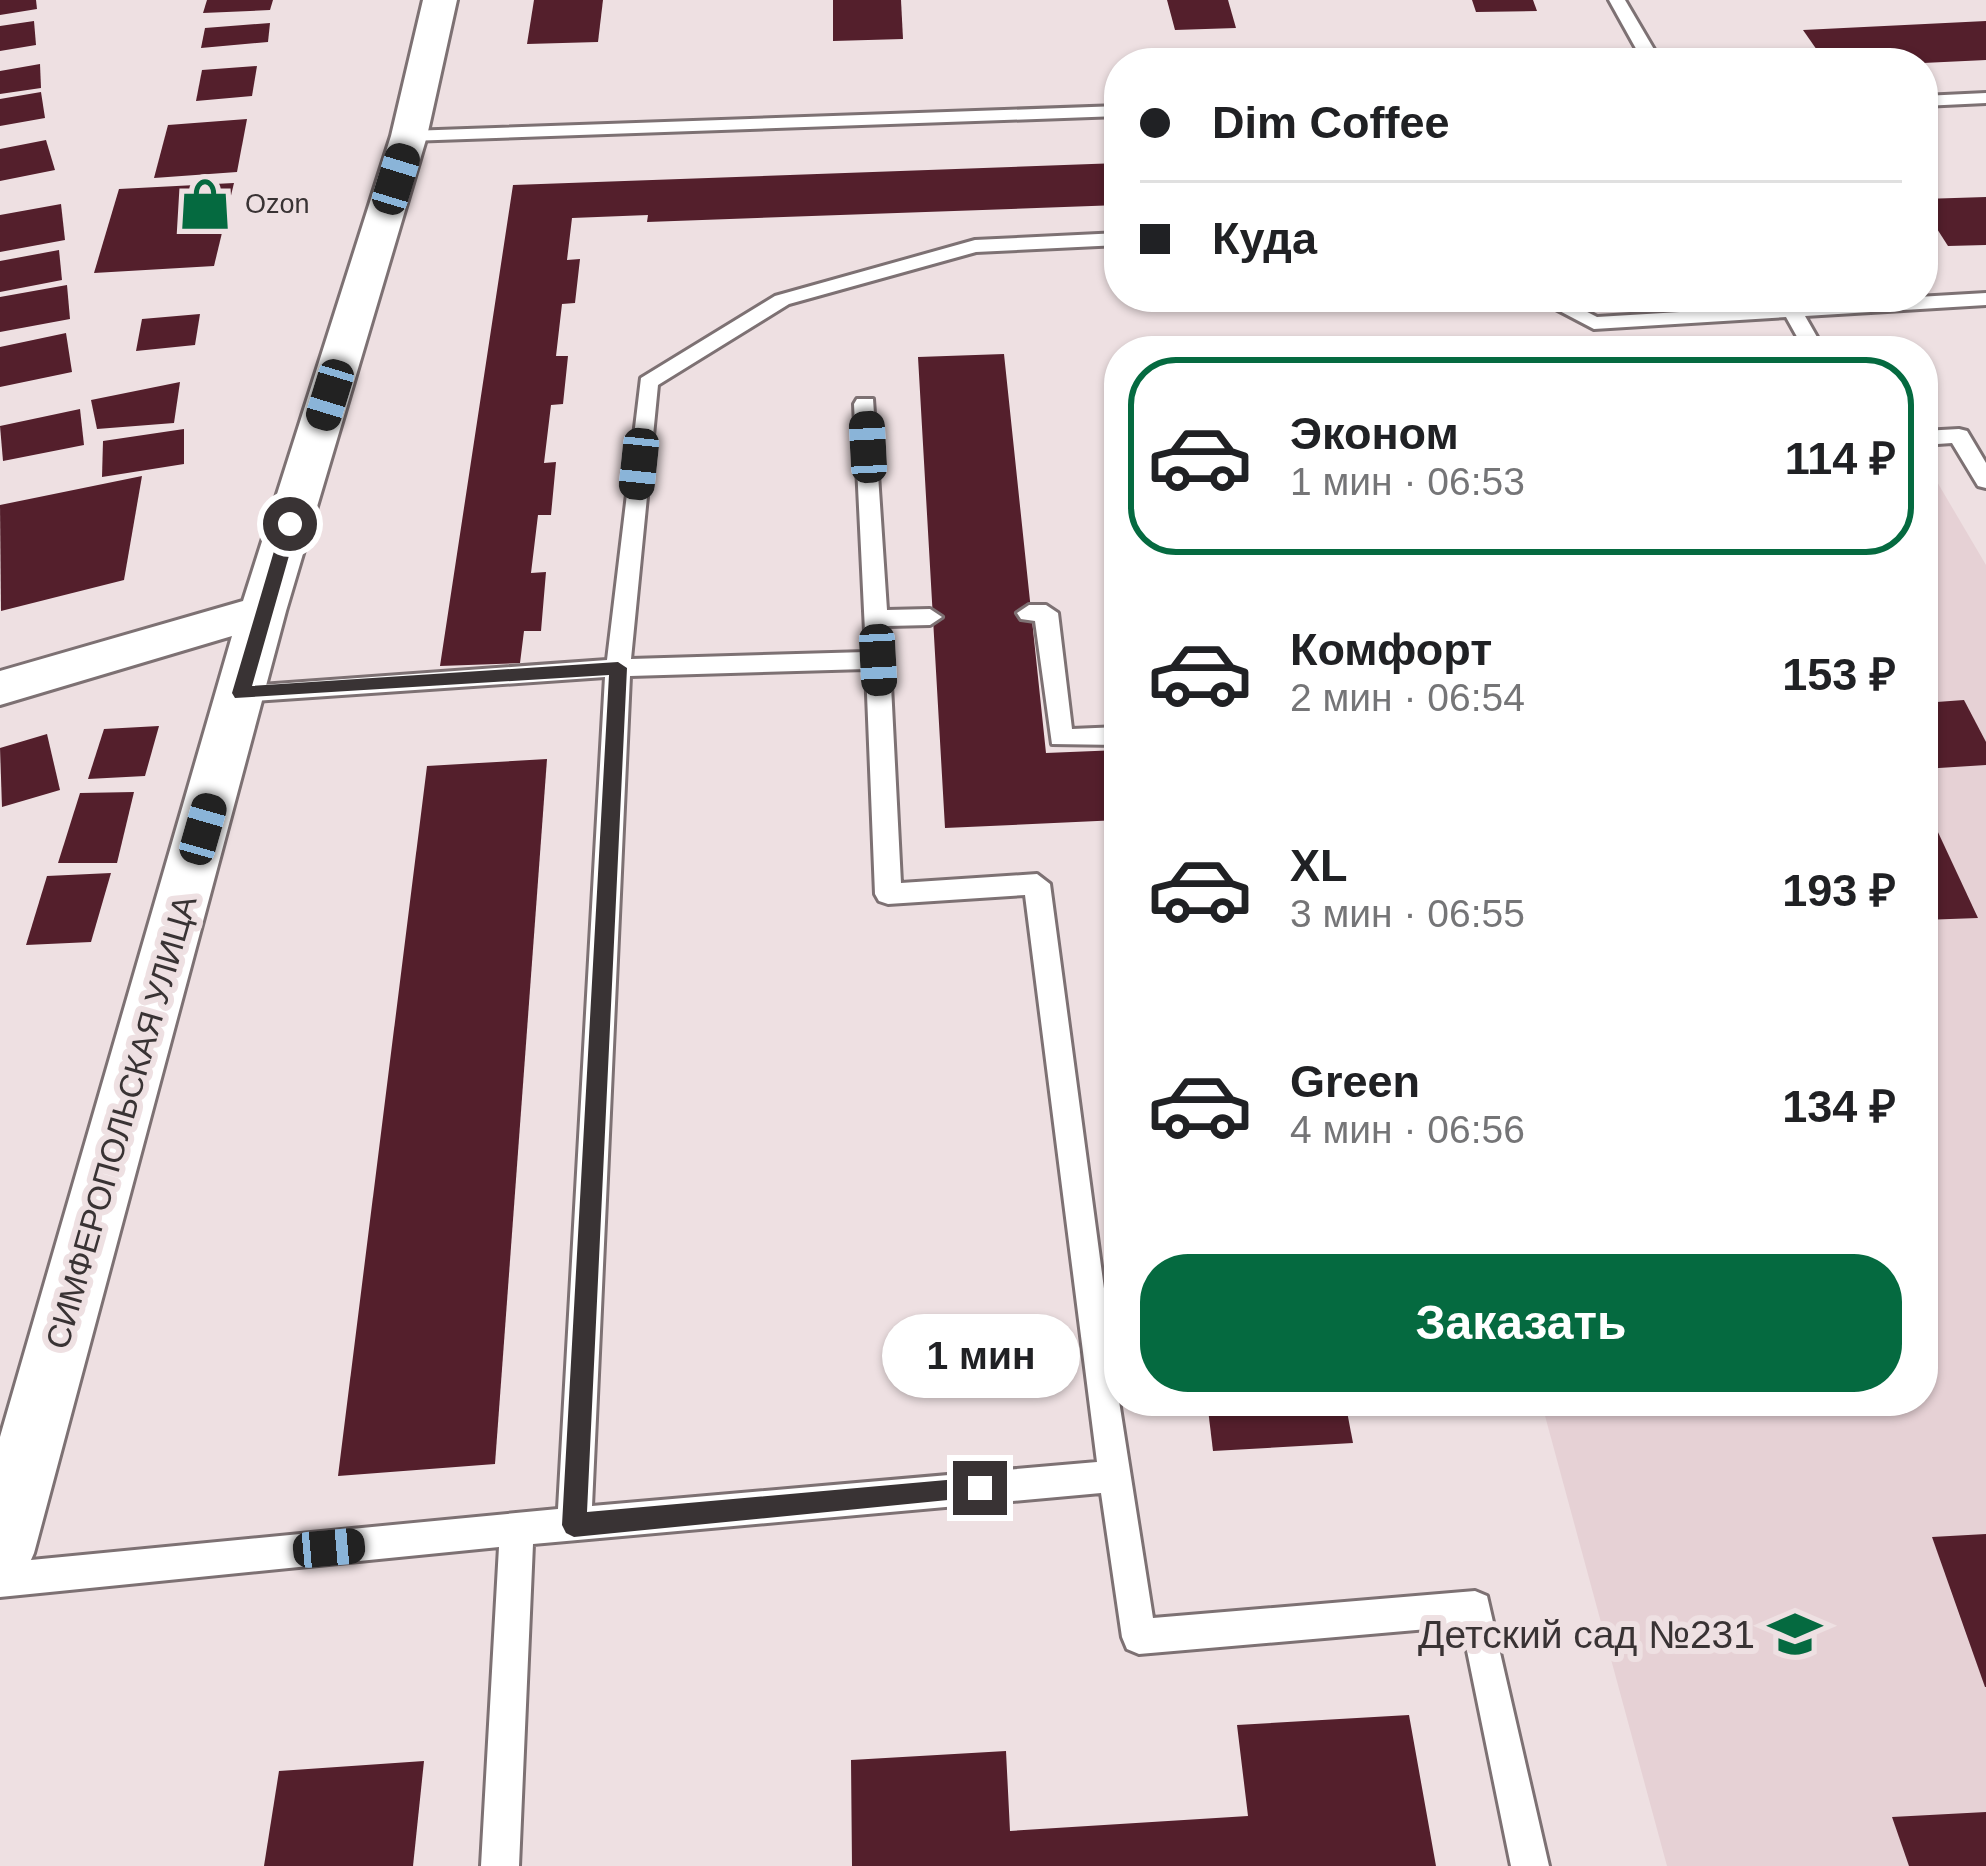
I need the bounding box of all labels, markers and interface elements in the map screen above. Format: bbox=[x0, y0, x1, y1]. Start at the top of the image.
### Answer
text: Dim Coffee bbox=[1212, 97, 1450, 148]
car bbox=[368, 139, 424, 219]
shop icon: Ozon bbox=[176, 175, 234, 233]
place label: Ozon bbox=[245, 189, 310, 219]
text: Куда bbox=[1212, 213, 1317, 264]
car bbox=[302, 355, 358, 435]
icon: car bbox=[1146, 402, 1254, 510]
text: Эконом bbox=[1290, 408, 1459, 459]
car bbox=[848, 410, 888, 484]
car bbox=[617, 426, 661, 502]
text: 114 ₽ bbox=[1785, 433, 1896, 484]
text: 1 мин · 06:53 bbox=[1290, 460, 1525, 503]
route start bbox=[263, 497, 317, 551]
icon: car bbox=[1146, 618, 1254, 726]
car bbox=[858, 623, 898, 697]
text: Комфорт bbox=[1290, 624, 1492, 675]
text: 153 ₽ bbox=[1782, 649, 1896, 700]
text: 2 мин · 06:54 bbox=[1290, 676, 1525, 719]
car bbox=[176, 789, 230, 869]
icon: car bbox=[1146, 834, 1254, 942]
text: XL bbox=[1290, 840, 1348, 891]
text: 193 ₽ bbox=[1782, 865, 1896, 916]
street label: СИМФЕРОПОЛЬСКАЯ УЛИЦА bbox=[38, 891, 204, 1353]
text: 3 мин · 06:55 bbox=[1290, 892, 1525, 935]
icon: car bbox=[1146, 1050, 1254, 1158]
text: Green bbox=[1290, 1056, 1420, 1107]
text: 134 ₽ bbox=[1782, 1081, 1896, 1132]
text: 4 мин · 06:56 bbox=[1290, 1108, 1525, 1151]
button: Заказать bbox=[1140, 1254, 1902, 1392]
callout: 1 мин bbox=[881, 1314, 1079, 1398]
text: 1 мин bbox=[927, 1334, 1035, 1377]
route end bbox=[953, 1461, 1007, 1515]
car bbox=[292, 1527, 366, 1569]
school or university icon: Детский сад №231 bbox=[1766, 1605, 1824, 1663]
place label: Детский сад №231 bbox=[1418, 1613, 1755, 1656]

